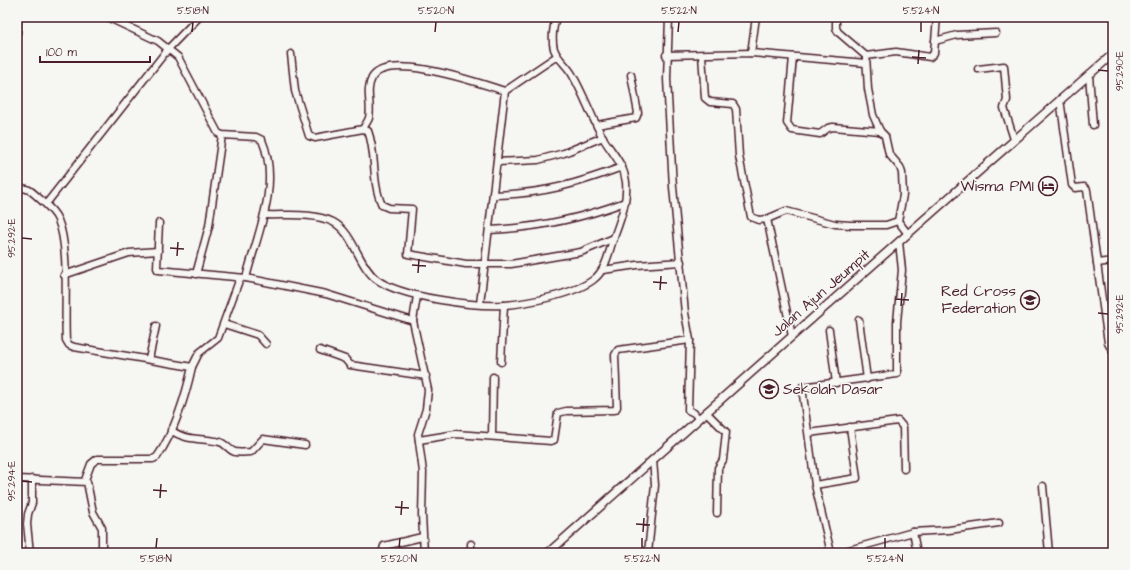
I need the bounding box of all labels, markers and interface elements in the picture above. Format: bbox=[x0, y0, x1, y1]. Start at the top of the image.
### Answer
text: 5.518°N bbox=[177, 4, 209, 18]
text: 5.520°N bbox=[418, 4, 454, 18]
text: 5.522°N bbox=[661, 4, 697, 18]
text: 5.524°N bbox=[903, 4, 939, 18]
scale bar bbox=[40, 38, 150, 64]
text: 100 m bbox=[46, 44, 77, 61]
text: 95.290°E bbox=[1113, 51, 1127, 91]
hotel icon: Wisma PMI bbox=[1037, 175, 1059, 197]
place label: Wisma PMI bbox=[961, 176, 1034, 197]
text: 95.292°E bbox=[5, 218, 19, 258]
street label: Jalan Ajun Jeumpit bbox=[767, 244, 875, 342]
place label: Red Cross Federation bbox=[941, 281, 1016, 319]
school or university icon: Red Cross Federation bbox=[1019, 289, 1041, 311]
text: 95.292°E bbox=[1113, 294, 1127, 334]
school or university icon: Sekolah Dasar bbox=[758, 378, 780, 400]
place label: Sekolah Dasar bbox=[783, 379, 883, 400]
text: 95.294°E bbox=[5, 461, 19, 501]
text: 5.518°N bbox=[140, 552, 172, 566]
text: 5.520°N bbox=[381, 552, 417, 566]
text: 5.522°N bbox=[624, 552, 660, 566]
text: 5.524°N bbox=[867, 552, 903, 566]

